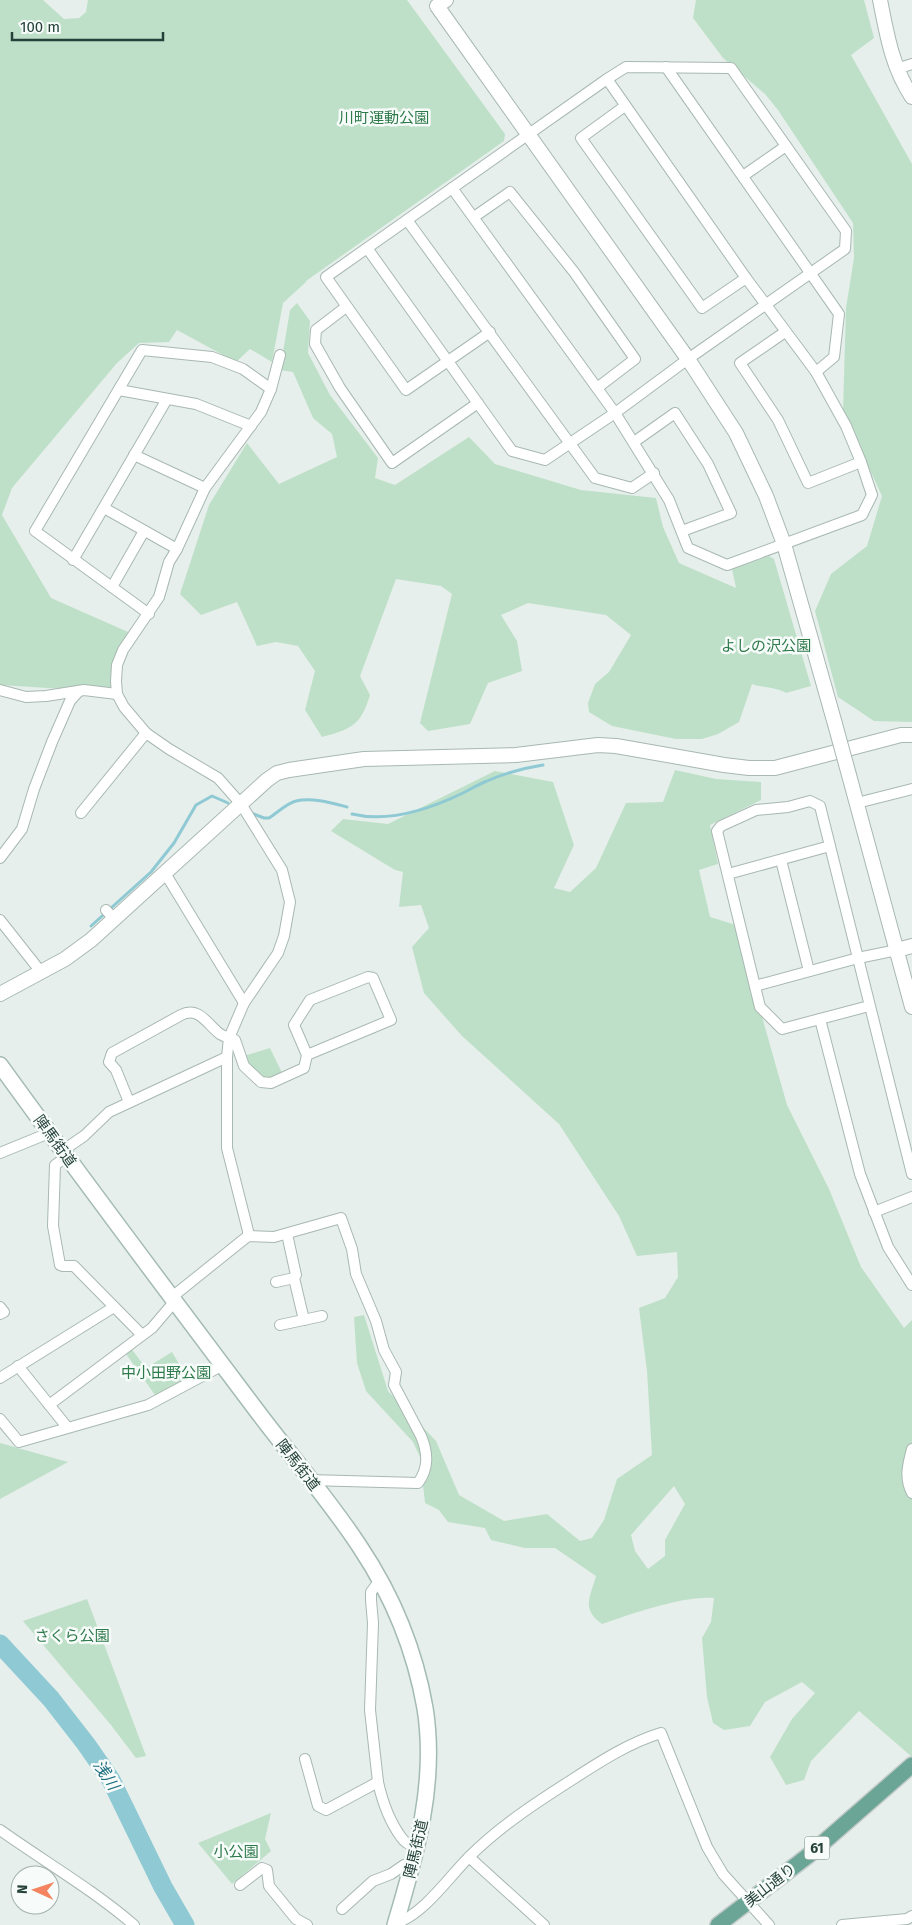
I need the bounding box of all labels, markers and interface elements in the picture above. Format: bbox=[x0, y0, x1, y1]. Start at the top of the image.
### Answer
scale bar bbox=[12, 10, 164, 42]
text: 100 m bbox=[20, 18, 60, 36]
park label: 川町運動公園 bbox=[339, 109, 429, 127]
park label: よしの沢公園 bbox=[721, 637, 811, 655]
street label: 陣馬街道 bbox=[30, 1111, 80, 1171]
park label: 中小田野公園 bbox=[121, 1364, 211, 1382]
street label: 陣馬街道 bbox=[272, 1436, 324, 1494]
park label: さくら公園 bbox=[34, 1627, 110, 1645]
water label: 浅川 bbox=[89, 1756, 124, 1795]
street label: 陣馬街道 bbox=[400, 1818, 432, 1880]
road number: 61 bbox=[804, 1836, 830, 1860]
park label: 小公園 bbox=[213, 1843, 259, 1861]
street label: 美山通り bbox=[741, 1859, 799, 1911]
north arrow bbox=[10, 1865, 60, 1915]
text: N bbox=[14, 1884, 31, 1894]

